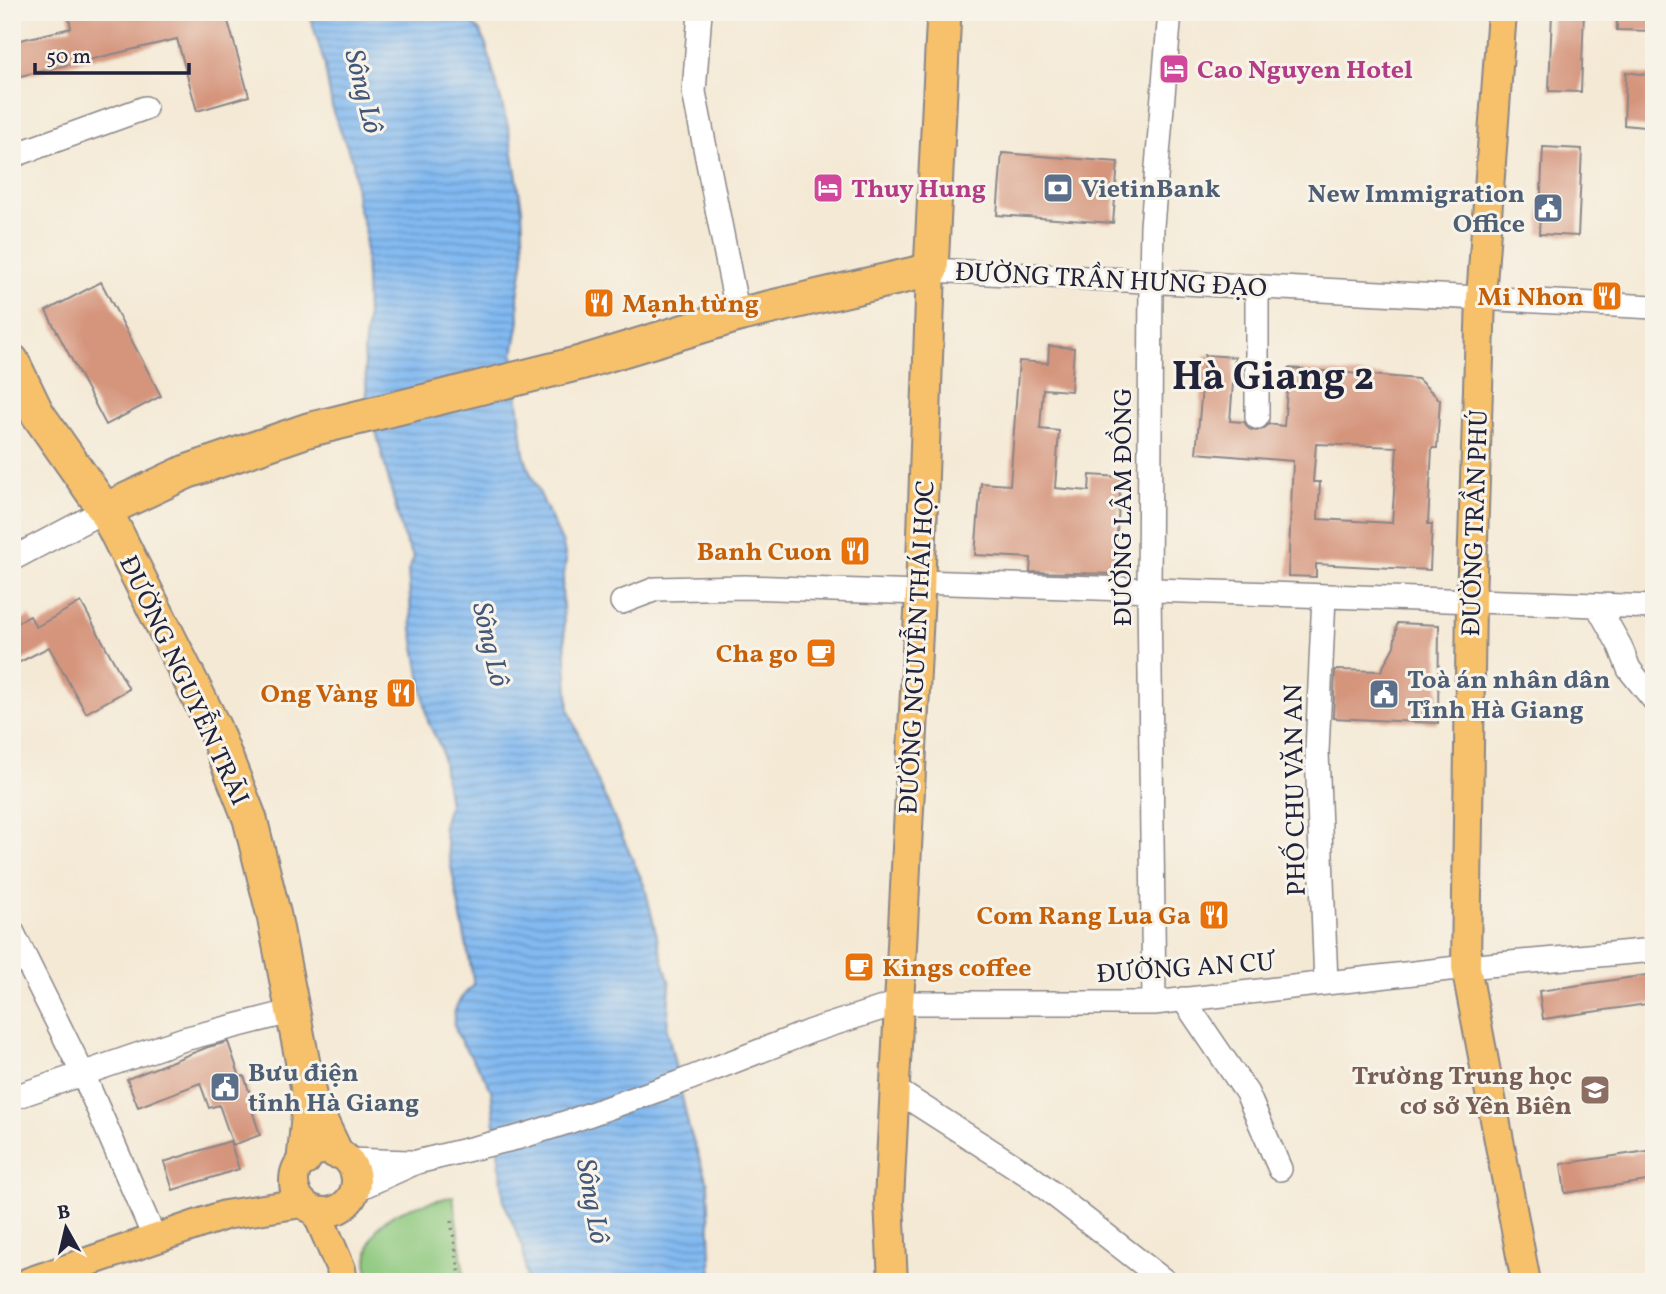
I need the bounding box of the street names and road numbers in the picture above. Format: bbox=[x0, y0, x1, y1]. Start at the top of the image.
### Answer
street label: ĐƯỜNG TRẦN HƯNG ĐẠO bbox=[954, 254, 1268, 307]
street label: ĐƯỜNG LÂM ĐỒNG bbox=[1105, 387, 1142, 627]
street label: ĐƯỜNG TRẦN PHÚ bbox=[1453, 409, 1498, 637]
street label: ĐƯỜNG NGUYỄN THÁI HỌC bbox=[889, 479, 945, 815]
street label: ĐƯỜNG NGUYỄN TRÃI bbox=[109, 549, 259, 812]
street label: PHỐ CHU VĂN AN bbox=[1275, 684, 1316, 896]
street label: ĐƯỜNG AN CƯ bbox=[1095, 945, 1277, 993]

